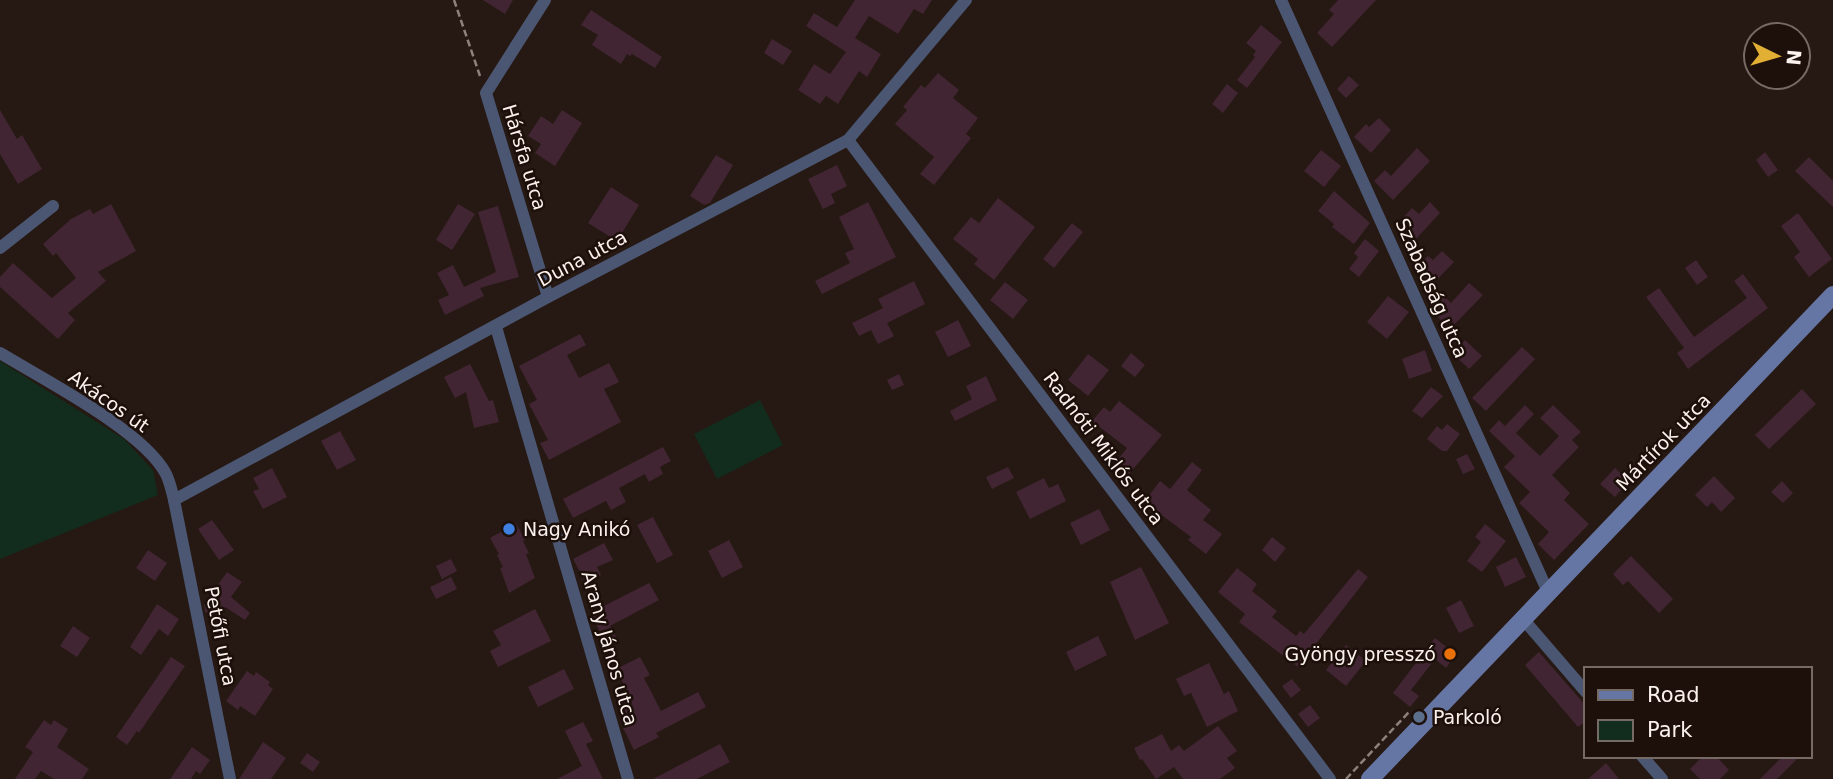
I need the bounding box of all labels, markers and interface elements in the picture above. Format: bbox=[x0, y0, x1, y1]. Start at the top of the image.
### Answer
north arrow bbox=[1742, 21, 1812, 91]
text: N bbox=[1782, 49, 1806, 66]
street label: Hársfa utca bbox=[498, 101, 552, 213]
street label: Szabadság utca bbox=[1391, 215, 1473, 361]
street label: Duna utca bbox=[534, 225, 630, 291]
street label: Akácos út bbox=[65, 365, 153, 437]
street label: Radnóti Miklós utca bbox=[1039, 367, 1169, 529]
street label: Mártírok utca bbox=[1611, 389, 1715, 495]
place label: Nagy Anikó bbox=[523, 518, 630, 540]
marker: Nagy Anikó bbox=[501, 521, 517, 537]
street label: Arany János utca bbox=[577, 568, 643, 728]
street label: Petőfi utca bbox=[201, 584, 241, 688]
place label: Gyöngy presszó bbox=[1284, 643, 1436, 665]
marker: Gyöngy presszó bbox=[1442, 646, 1458, 662]
legend bbox=[1584, 667, 1812, 758]
text: Road bbox=[1647, 683, 1700, 707]
place label: Parkoló bbox=[1433, 706, 1502, 728]
marker: Parkoló bbox=[1411, 709, 1427, 725]
text: Park bbox=[1647, 718, 1693, 742]

